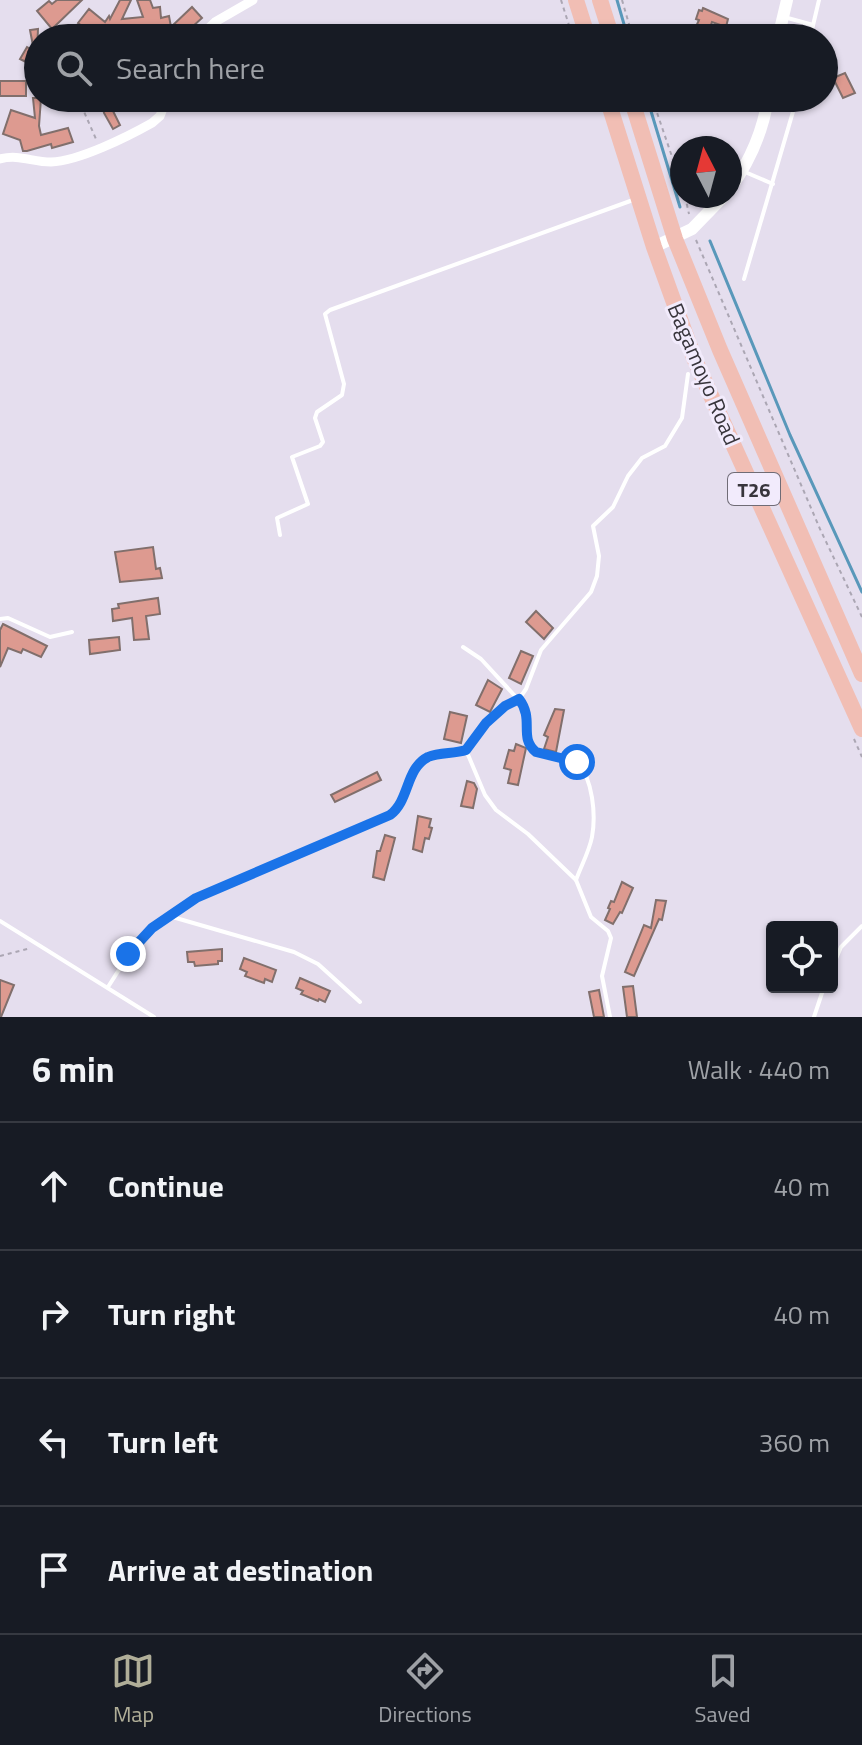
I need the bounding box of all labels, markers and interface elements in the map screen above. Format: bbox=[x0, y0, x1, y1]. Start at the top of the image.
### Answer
search box bbox=[24, 24, 838, 112]
text: Search here bbox=[116, 45, 265, 91]
icon: search bbox=[52, 46, 96, 90]
north arrow bbox=[670, 136, 742, 208]
street label: Bagamoyo Road bbox=[659, 298, 749, 450]
road number: T26 bbox=[728, 473, 780, 505]
route start bbox=[559, 744, 595, 780]
map controls bbox=[766, 921, 838, 993]
button: locate bbox=[766, 921, 838, 993]
route end bbox=[110, 936, 146, 972]
text: 6 min bbox=[32, 1043, 115, 1095]
text: Walk · 440 m bbox=[688, 1050, 830, 1089]
text: Continue bbox=[108, 1163, 224, 1209]
icon: ahead bbox=[32, 1164, 76, 1208]
text: 40 m bbox=[773, 1167, 830, 1206]
text: Turn right bbox=[108, 1291, 236, 1337]
icon: right bbox=[32, 1292, 76, 1336]
text: 40 m bbox=[773, 1295, 830, 1334]
text: Turn left bbox=[108, 1419, 218, 1465]
icon: left bbox=[32, 1420, 76, 1464]
text: 360 m bbox=[759, 1423, 830, 1462]
text: Arrive at destination bbox=[108, 1547, 373, 1593]
icon: arrive bbox=[32, 1548, 76, 1592]
tab: Map bbox=[111, 1649, 155, 1731]
tab: Directions bbox=[378, 1649, 472, 1731]
tab: Saved bbox=[695, 1649, 751, 1731]

